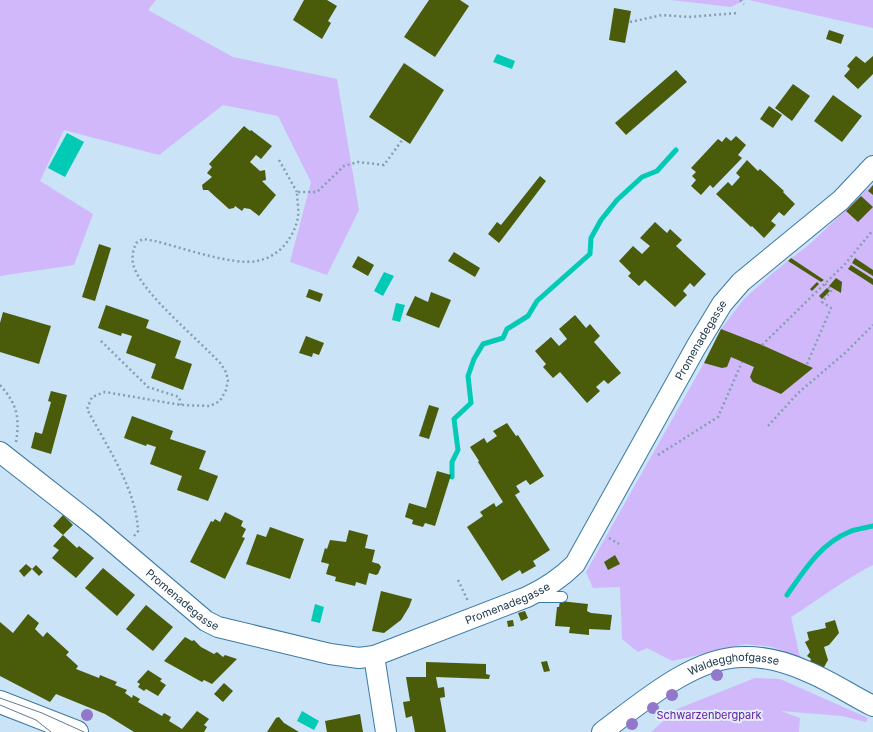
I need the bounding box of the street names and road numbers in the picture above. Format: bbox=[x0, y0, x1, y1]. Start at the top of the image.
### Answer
street label: Promenadegasse bbox=[672, 297, 730, 383]
street label: Promenadegasse bbox=[143, 566, 221, 633]
street label: Promenadegasse bbox=[463, 579, 552, 627]
street label: Waldegghofgasse bbox=[685, 650, 781, 678]

